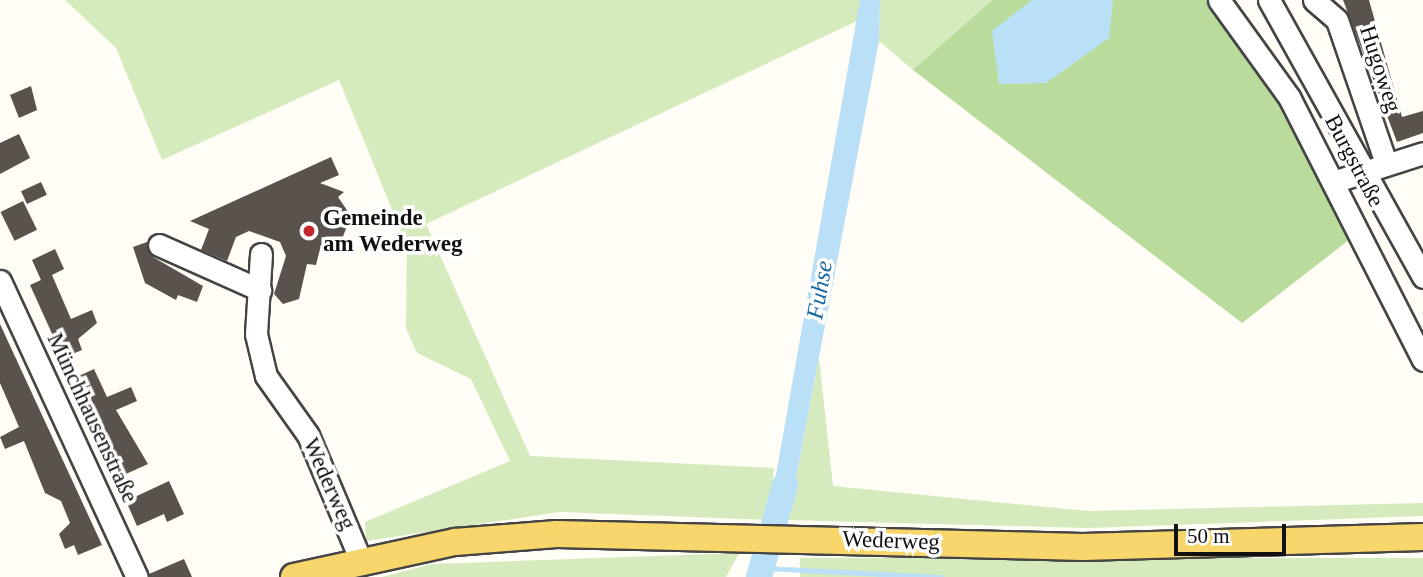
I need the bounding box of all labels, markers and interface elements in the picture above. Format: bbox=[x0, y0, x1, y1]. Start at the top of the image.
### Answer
street label: Hugoweg bbox=[1353, 22, 1407, 116]
street label: Burgstraße bbox=[1318, 110, 1390, 212]
place label: Gemeinde am Wederweg bbox=[323, 204, 463, 258]
marker: Gemeinde am Wederweg bbox=[301, 223, 317, 239]
water label: Fuhse bbox=[801, 259, 839, 321]
street label: Münchhausenstraße bbox=[41, 329, 143, 507]
street label: Wederweg bbox=[297, 434, 361, 534]
scale bar bbox=[1178, 510, 1290, 554]
text: 50 m bbox=[1187, 524, 1230, 548]
street label: Wederweg bbox=[842, 526, 940, 556]

